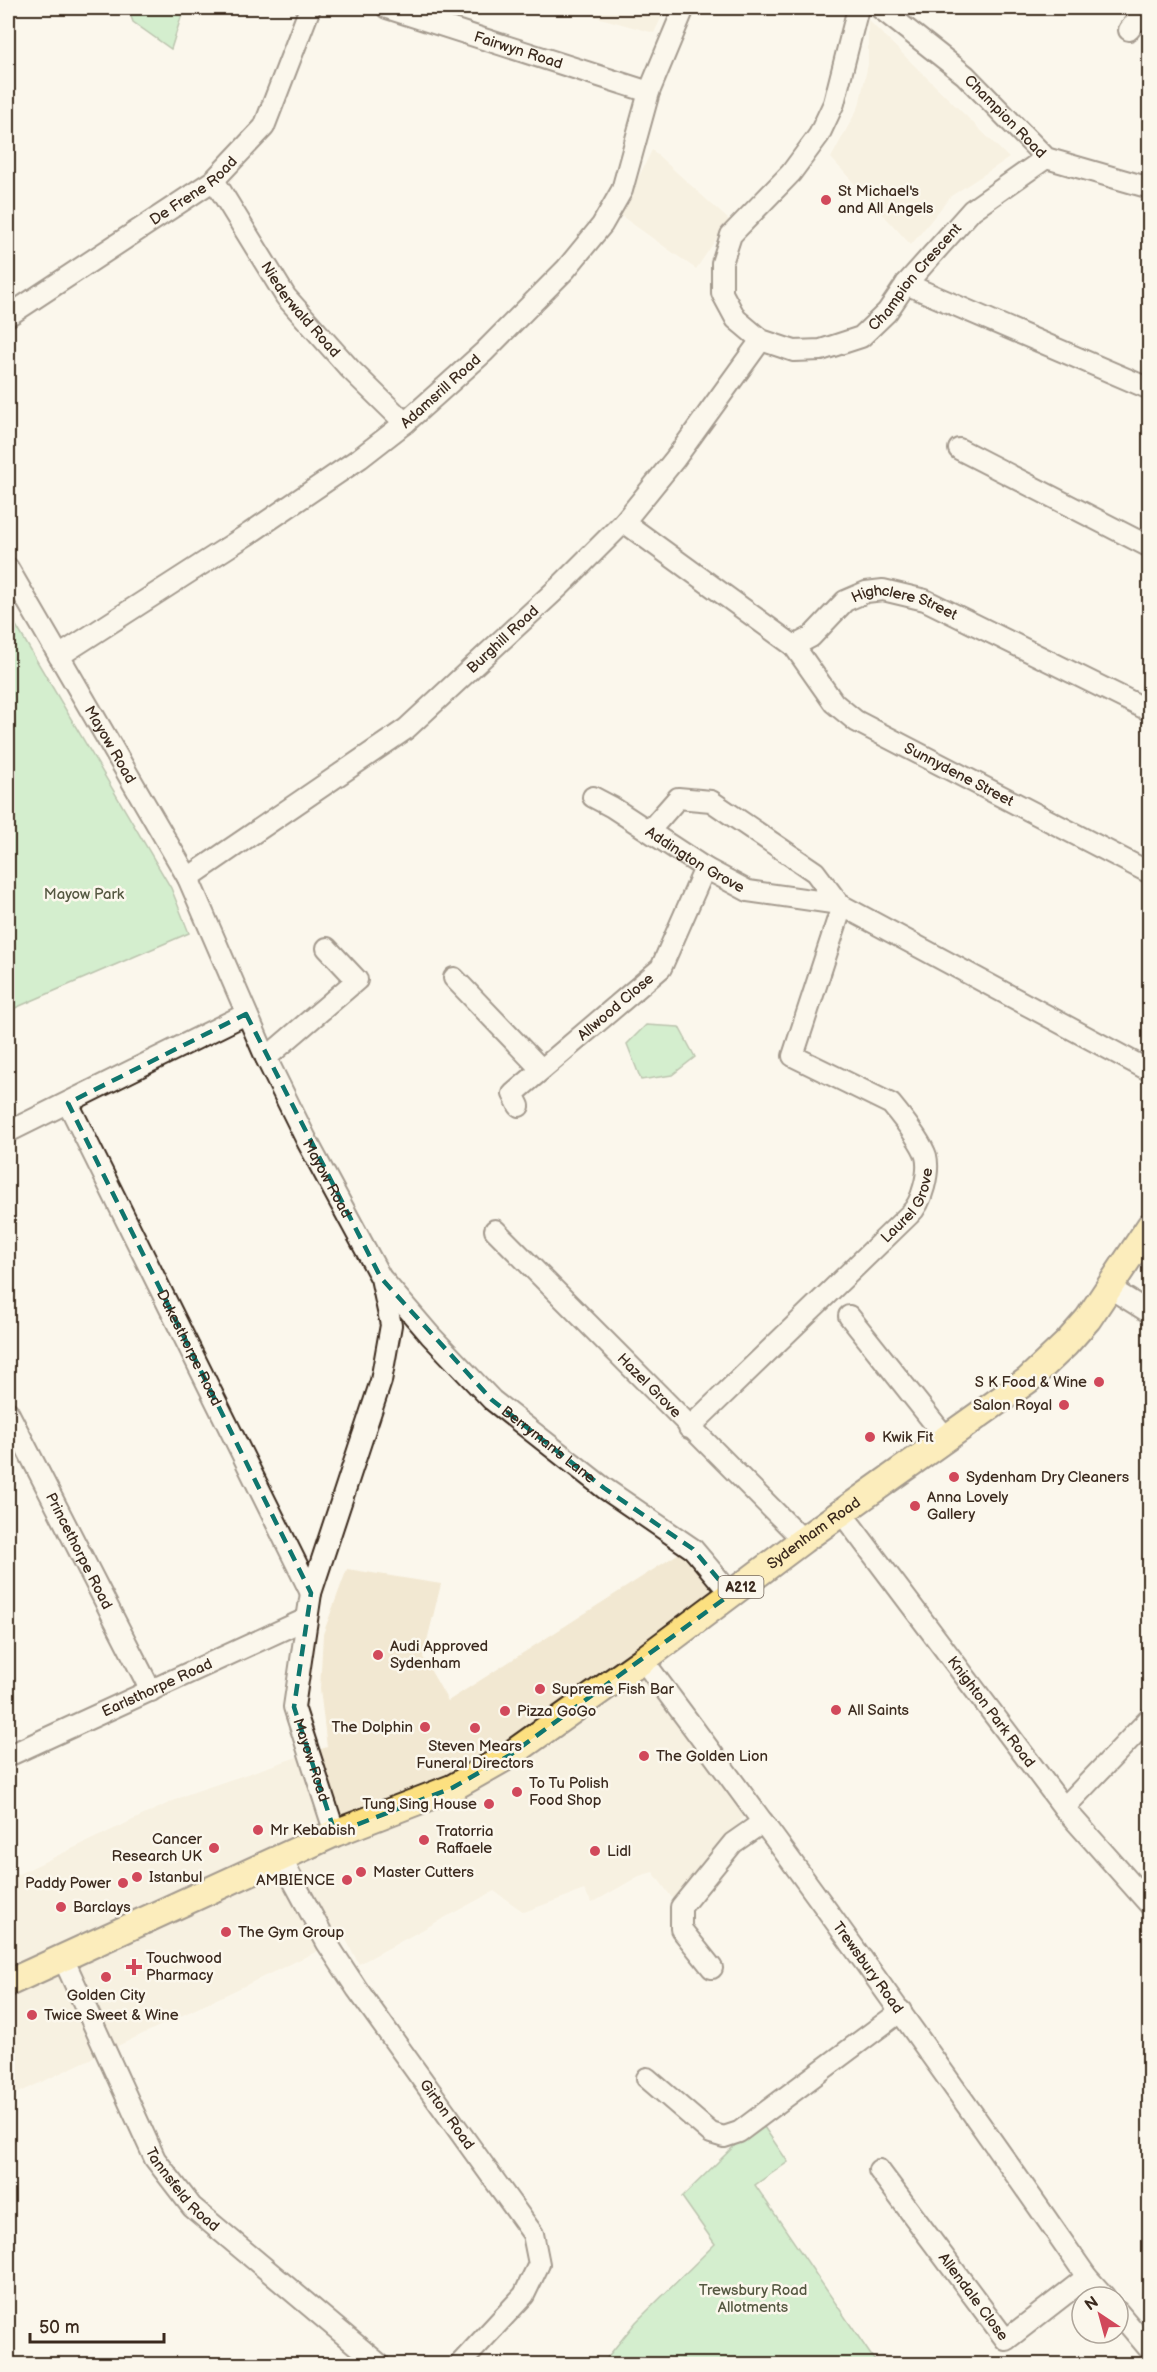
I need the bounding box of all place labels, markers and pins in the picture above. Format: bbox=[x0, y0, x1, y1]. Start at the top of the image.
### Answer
place label: St Michael's and All Angels bbox=[838, 182, 934, 218]
marker: St Michael's and All Angels bbox=[819, 193, 833, 207]
place label: S K Food & Wine bbox=[975, 1373, 1087, 1392]
marker: S K Food & Wine bbox=[1092, 1375, 1106, 1389]
place label: Salon Royal bbox=[973, 1396, 1052, 1415]
marker: Salon Royal bbox=[1057, 1398, 1071, 1412]
place label: Kwik Fit bbox=[882, 1428, 934, 1447]
marker: Kwik Fit bbox=[863, 1430, 877, 1444]
place label: Sydenham Dry Cleaners bbox=[966, 1468, 1130, 1487]
marker: Sydenham Dry Cleaners bbox=[947, 1470, 961, 1484]
place label: Anna Lovely Gallery bbox=[927, 1488, 1009, 1524]
marker: Anna Lovely Gallery bbox=[908, 1499, 922, 1513]
place label: Audi Approved Sydenham bbox=[390, 1637, 488, 1673]
marker: Audi Approved Sydenham bbox=[371, 1648, 385, 1662]
place label: Supreme Fish Bar bbox=[552, 1680, 674, 1699]
marker: Supreme Fish Bar bbox=[533, 1682, 547, 1696]
place label: All Saints bbox=[848, 1701, 910, 1720]
place label: Pizza GoGo bbox=[517, 1702, 596, 1721]
marker: All Saints bbox=[829, 1703, 843, 1717]
marker: Pizza GoGo bbox=[498, 1704, 512, 1718]
place label: The Dolphin bbox=[332, 1718, 413, 1737]
marker: The Dolphin bbox=[418, 1720, 432, 1734]
marker: Steven Mears Funeral Directors bbox=[468, 1721, 482, 1735]
place label: Steven Mears Funeral Directors bbox=[416, 1737, 534, 1773]
place label: The Golden Lion bbox=[656, 1747, 768, 1766]
marker: The Golden Lion bbox=[637, 1749, 651, 1763]
place label: To Tu Polish Food Shop bbox=[529, 1774, 609, 1810]
marker: To Tu Polish Food Shop bbox=[510, 1785, 524, 1799]
place label: Tung Sing House bbox=[362, 1795, 477, 1814]
marker: Tung Sing House bbox=[482, 1797, 496, 1811]
place label: Mr Kebabish bbox=[270, 1821, 355, 1840]
place label: Tratorria Raffaele bbox=[436, 1822, 493, 1858]
marker: Mr Kebabish bbox=[251, 1823, 265, 1837]
place label: Cancer Research UK bbox=[112, 1830, 203, 1866]
marker: Tratorria Raffaele bbox=[417, 1833, 431, 1847]
marker: Cancer Research UK bbox=[207, 1841, 221, 1855]
place label: Lidl bbox=[607, 1842, 631, 1861]
marker: Lidl bbox=[588, 1844, 602, 1858]
place label: Master Cutters bbox=[373, 1863, 474, 1882]
marker: Master Cutters bbox=[354, 1865, 368, 1879]
place label: Istanbul bbox=[149, 1868, 202, 1887]
marker: Istanbul bbox=[130, 1870, 144, 1884]
place label: AMBIENCE bbox=[256, 1871, 335, 1890]
marker: AMBIENCE bbox=[340, 1873, 354, 1887]
place label: Paddy Power bbox=[25, 1874, 112, 1893]
marker: Paddy Power bbox=[116, 1876, 130, 1890]
place label: Barclays bbox=[73, 1898, 131, 1917]
marker: Barclays bbox=[54, 1900, 68, 1914]
place label: The Gym Group bbox=[238, 1923, 344, 1942]
marker: The Gym Group bbox=[219, 1925, 233, 1939]
place label: Touchwood Pharmacy bbox=[146, 1949, 222, 1985]
marker: Touchwood Pharmacy bbox=[127, 1960, 141, 1974]
marker: Golden City bbox=[99, 1970, 113, 1984]
place label: Golden City bbox=[67, 1986, 146, 2005]
place label: Twice Sweet & Wine bbox=[44, 2006, 179, 2025]
marker: Twice Sweet & Wine bbox=[25, 2008, 39, 2022]

